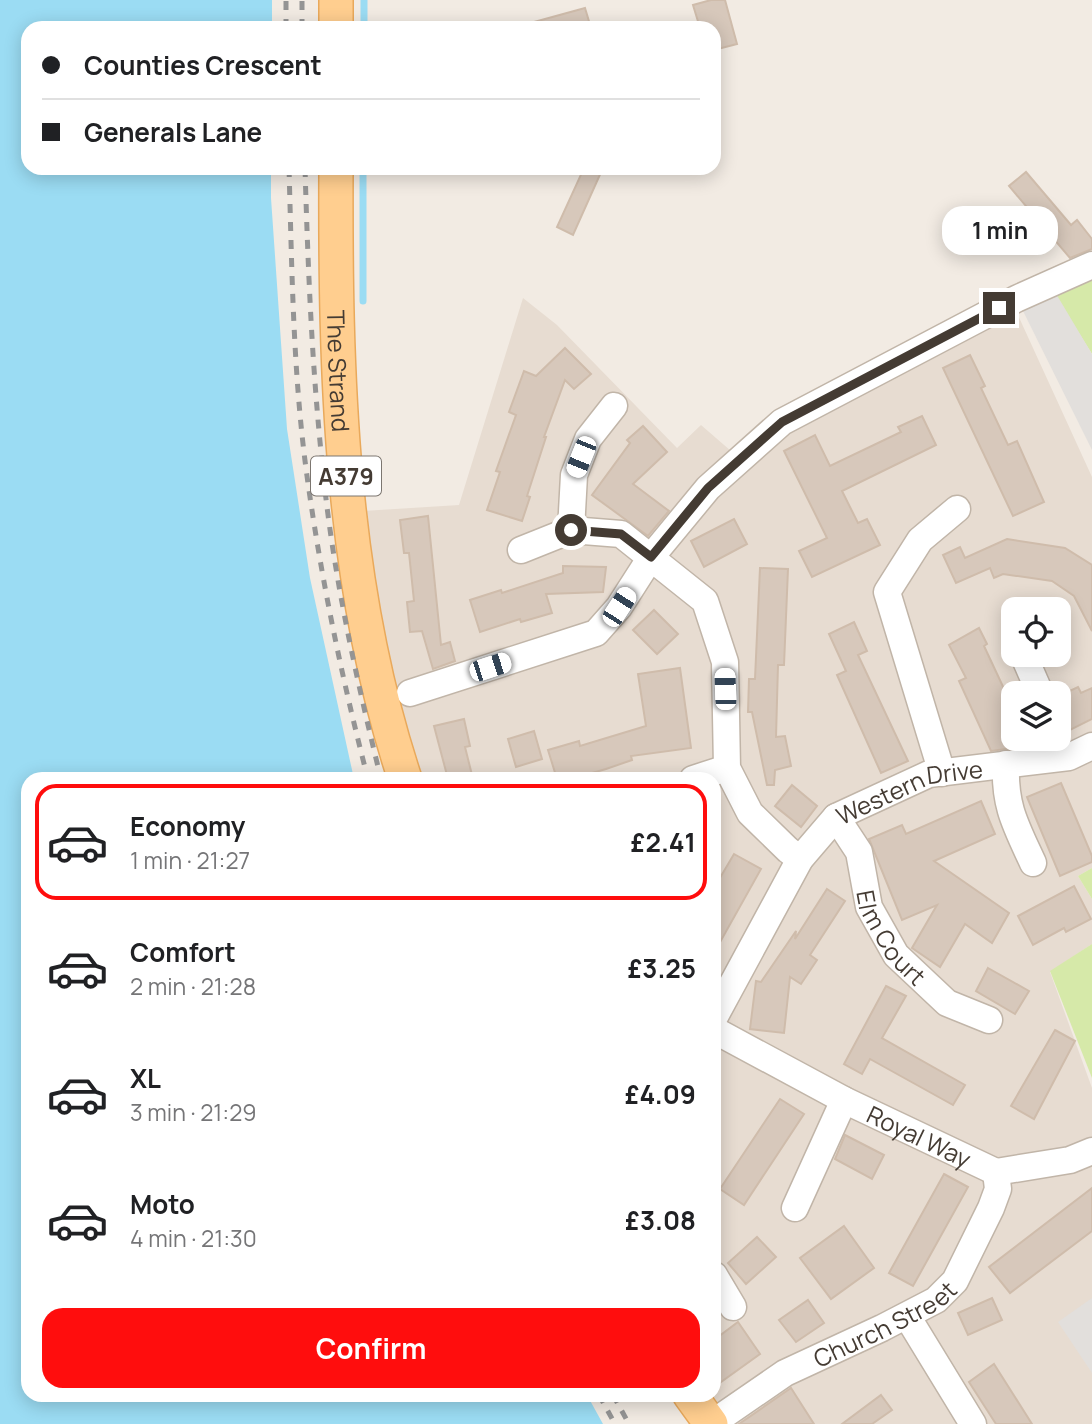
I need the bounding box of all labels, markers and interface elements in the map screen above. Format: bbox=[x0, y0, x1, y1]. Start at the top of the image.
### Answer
text: Counties Crescent bbox=[84, 47, 322, 83]
text: Generals Lane bbox=[84, 114, 262, 150]
callout: 1 min bbox=[941, 206, 1057, 256]
text: 1 min bbox=[972, 214, 1028, 246]
route end bbox=[983, 292, 1015, 324]
street label: The Strand bbox=[320, 310, 359, 433]
car bbox=[564, 434, 599, 480]
road number: A379 bbox=[311, 456, 381, 496]
route start bbox=[555, 514, 587, 546]
car bbox=[599, 584, 640, 630]
map controls bbox=[1001, 597, 1071, 751]
button: locate bbox=[1001, 597, 1071, 667]
car bbox=[467, 651, 514, 683]
car bbox=[714, 668, 737, 710]
button: layers bbox=[1001, 681, 1071, 751]
street label: Western Drive bbox=[830, 751, 984, 831]
text: Economy bbox=[130, 808, 245, 844]
icon: car bbox=[46, 811, 109, 874]
text: £2.41 bbox=[631, 824, 696, 860]
text: 1 min · 21:27 bbox=[130, 844, 250, 876]
street label: Elm Court bbox=[850, 887, 934, 992]
text: Comfort bbox=[130, 934, 236, 970]
icon: car bbox=[46, 937, 109, 1000]
text: £3.25 bbox=[627, 950, 696, 986]
text: 2 min · 21:28 bbox=[130, 970, 256, 1002]
text: XL bbox=[130, 1060, 161, 1096]
icon: car bbox=[46, 1063, 109, 1126]
text: £4.09 bbox=[625, 1076, 696, 1112]
text: 3 min · 21:29 bbox=[130, 1096, 257, 1128]
street label: Royal Way bbox=[862, 1097, 977, 1175]
text: Moto bbox=[130, 1186, 195, 1222]
icon: car bbox=[46, 1189, 109, 1252]
text: £3.08 bbox=[625, 1202, 696, 1238]
text: 4 min · 21:30 bbox=[130, 1222, 257, 1254]
street label: Church Street bbox=[808, 1273, 963, 1374]
button: Confirm bbox=[42, 1308, 700, 1388]

